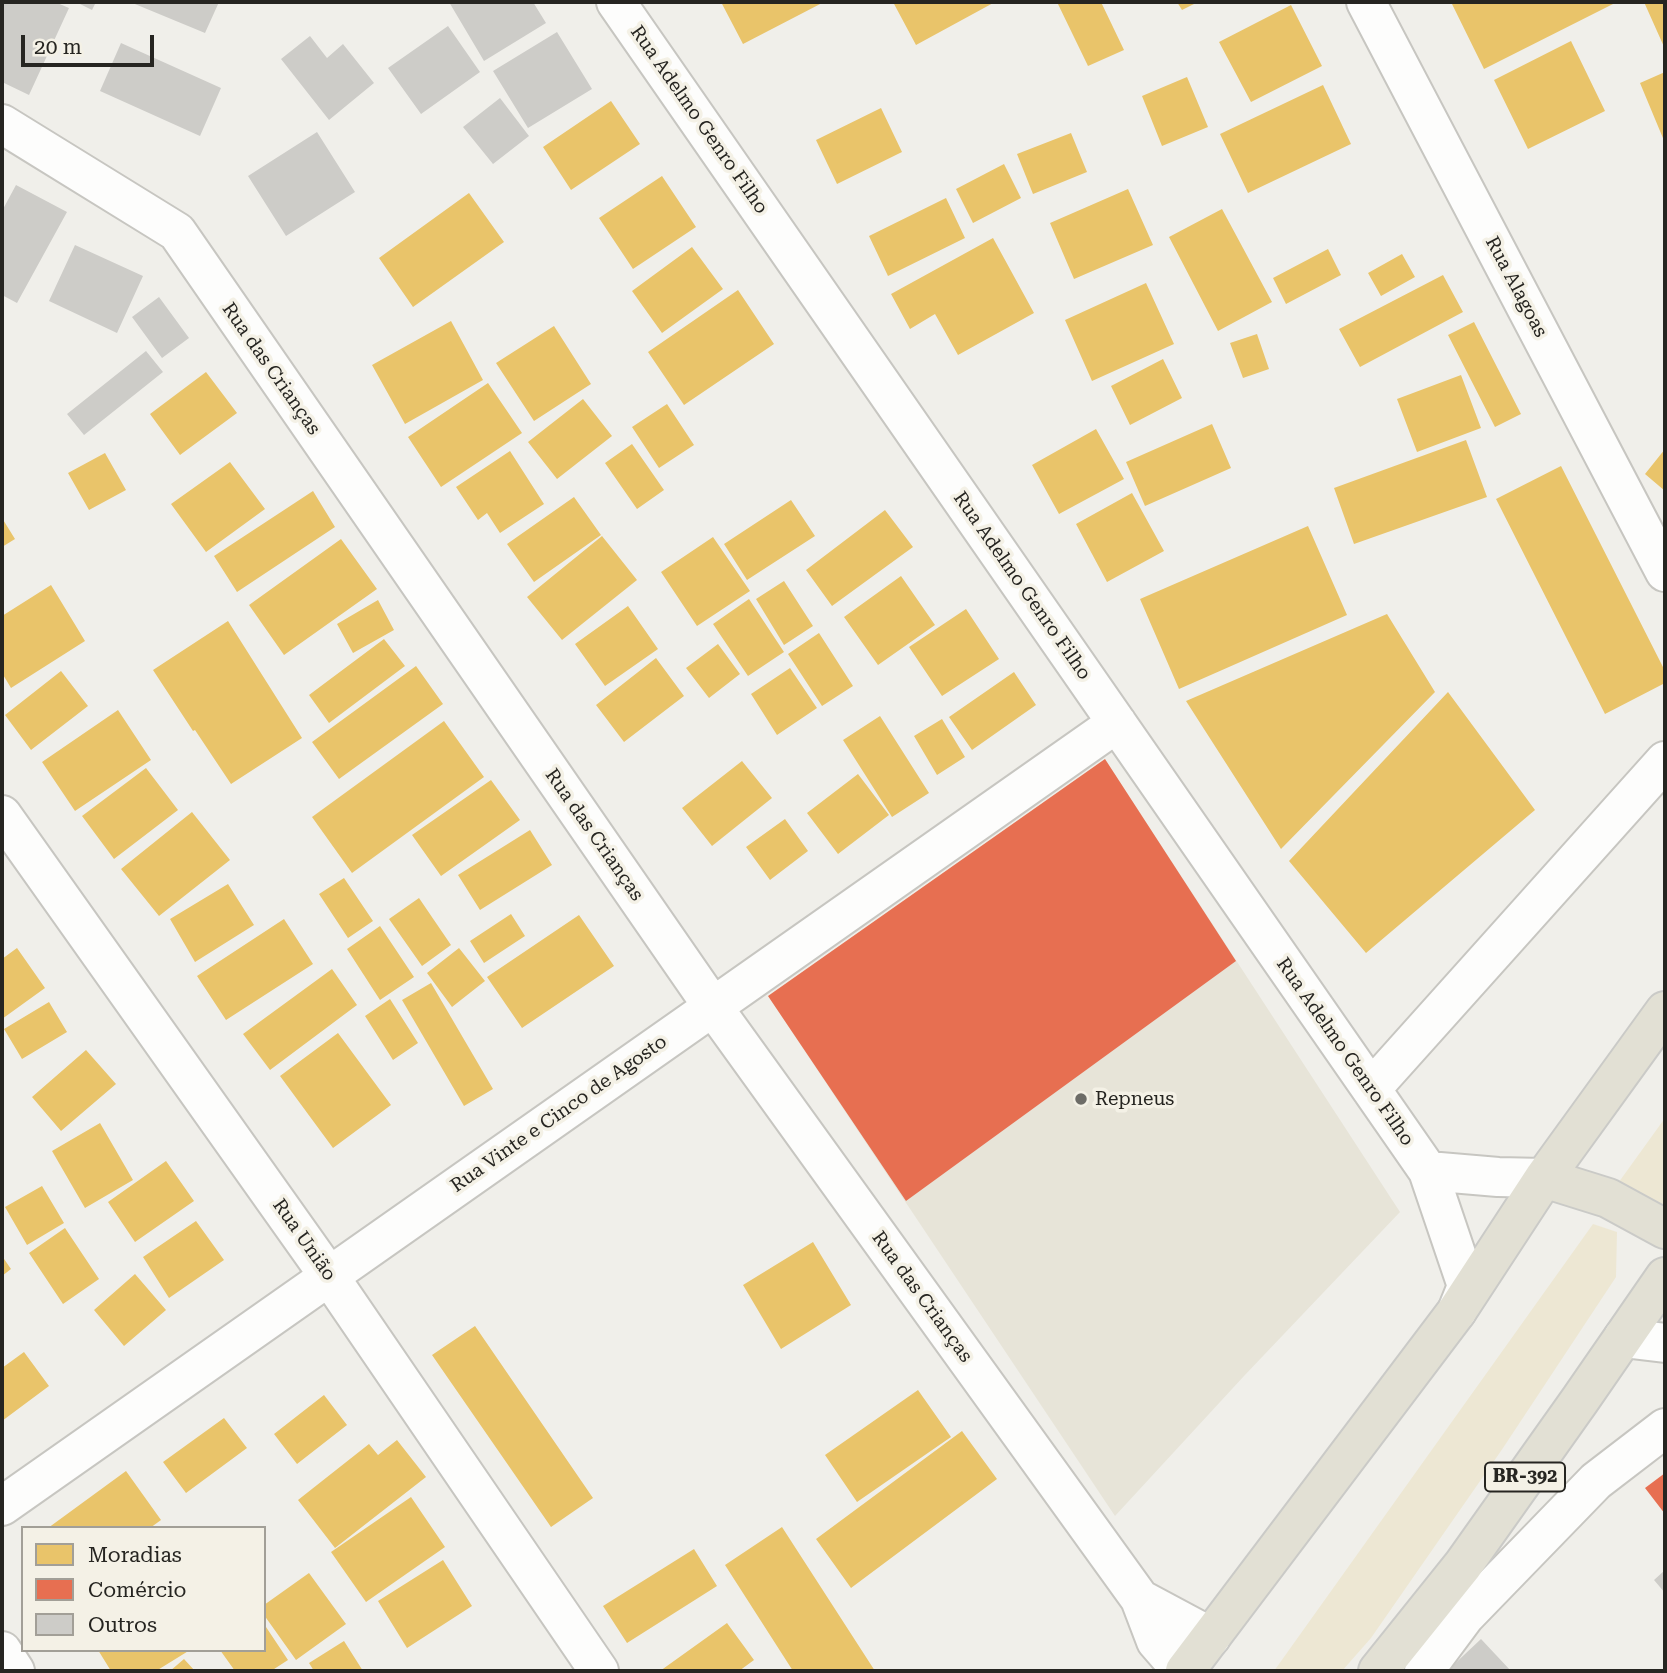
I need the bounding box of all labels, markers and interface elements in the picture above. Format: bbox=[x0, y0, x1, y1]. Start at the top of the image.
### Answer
scale bar bbox=[24, 21, 158, 65]
street label: Rua Adelmo Genro Filho bbox=[625, 22, 773, 218]
text: 20 m bbox=[34, 35, 82, 59]
street label: Rua Alagoas bbox=[1480, 233, 1552, 341]
street label: Rua das Crianças bbox=[217, 298, 325, 440]
street label: Rua Adelmo Genro Filho bbox=[948, 488, 1096, 684]
street label: Rua das Crianças bbox=[540, 764, 648, 906]
street label: Rua Adelmo Genro Filho bbox=[1271, 954, 1419, 1150]
street label: Rua Vinte e Cinco de Agosto bbox=[447, 1031, 671, 1197]
place label: Repneus bbox=[1095, 1088, 1174, 1110]
marker: Repneus bbox=[1073, 1091, 1089, 1107]
street label: Rua União bbox=[267, 1195, 341, 1285]
street label: Rua das Crianças bbox=[867, 1227, 977, 1367]
road number: BR-392 bbox=[1485, 1462, 1565, 1492]
legend bbox=[21, 1526, 266, 1652]
text: Moradias bbox=[88, 1543, 182, 1567]
text: Comércio bbox=[88, 1578, 187, 1602]
text: Outros bbox=[88, 1613, 157, 1637]

